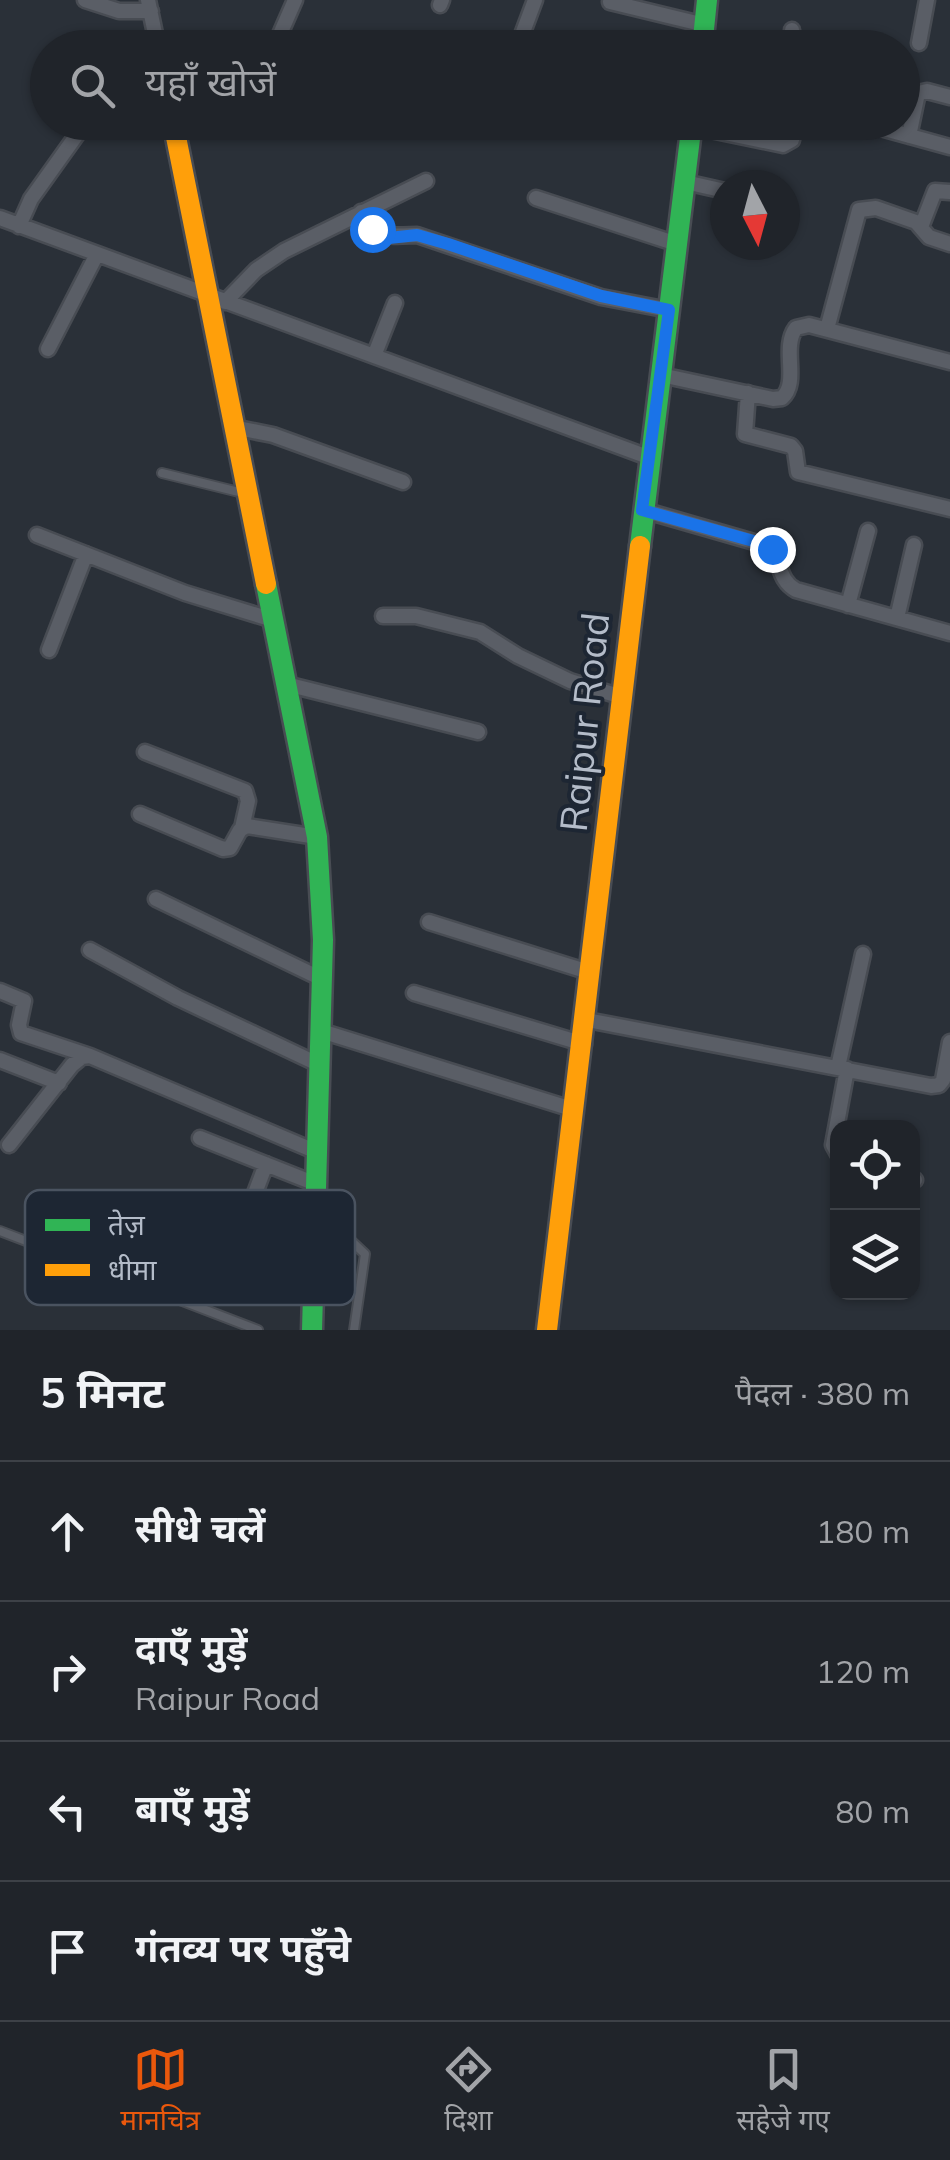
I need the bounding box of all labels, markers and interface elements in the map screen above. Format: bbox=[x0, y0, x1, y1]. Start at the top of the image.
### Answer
search box bbox=[30, 30, 920, 140]
icon: search bbox=[65, 58, 120, 113]
text: यहाँ खोजें bbox=[145, 58, 276, 106]
north arrow bbox=[710, 170, 800, 260]
route start bbox=[350, 207, 396, 253]
route end bbox=[750, 527, 796, 573]
street label: Raipur Road bbox=[549, 610, 619, 834]
map controls bbox=[830, 1120, 920, 1300]
button: locate bbox=[830, 1120, 920, 1210]
legend bbox=[25, 1190, 355, 1305]
text: तेज़ bbox=[108, 1207, 146, 1242]
button: layers bbox=[830, 1210, 920, 1300]
text: धीमा bbox=[108, 1252, 157, 1287]
text: 5 मिनट bbox=[40, 1366, 165, 1419]
text: पैदल · 380 m bbox=[735, 1373, 910, 1413]
icon: ahead bbox=[40, 1504, 95, 1559]
text: सीधे चलें bbox=[135, 1504, 265, 1552]
text: 180 m bbox=[816, 1511, 910, 1551]
text: दाएँ मुड़ें bbox=[135, 1624, 247, 1672]
icon: right bbox=[40, 1644, 95, 1699]
text: 120 m bbox=[816, 1651, 910, 1691]
text: Raipur Road bbox=[135, 1678, 320, 1718]
icon: left bbox=[40, 1784, 95, 1839]
text: बाएँ मुड़ें bbox=[135, 1784, 250, 1832]
text: 80 m bbox=[835, 1791, 910, 1831]
icon: arrive bbox=[40, 1924, 95, 1979]
text: गंतव्य पर पहुँचे bbox=[135, 1924, 351, 1972]
tab: मानचित्र bbox=[120, 2042, 200, 2141]
tab: दिशा bbox=[441, 2042, 496, 2141]
tab: सहेजे गए bbox=[737, 2042, 830, 2141]

